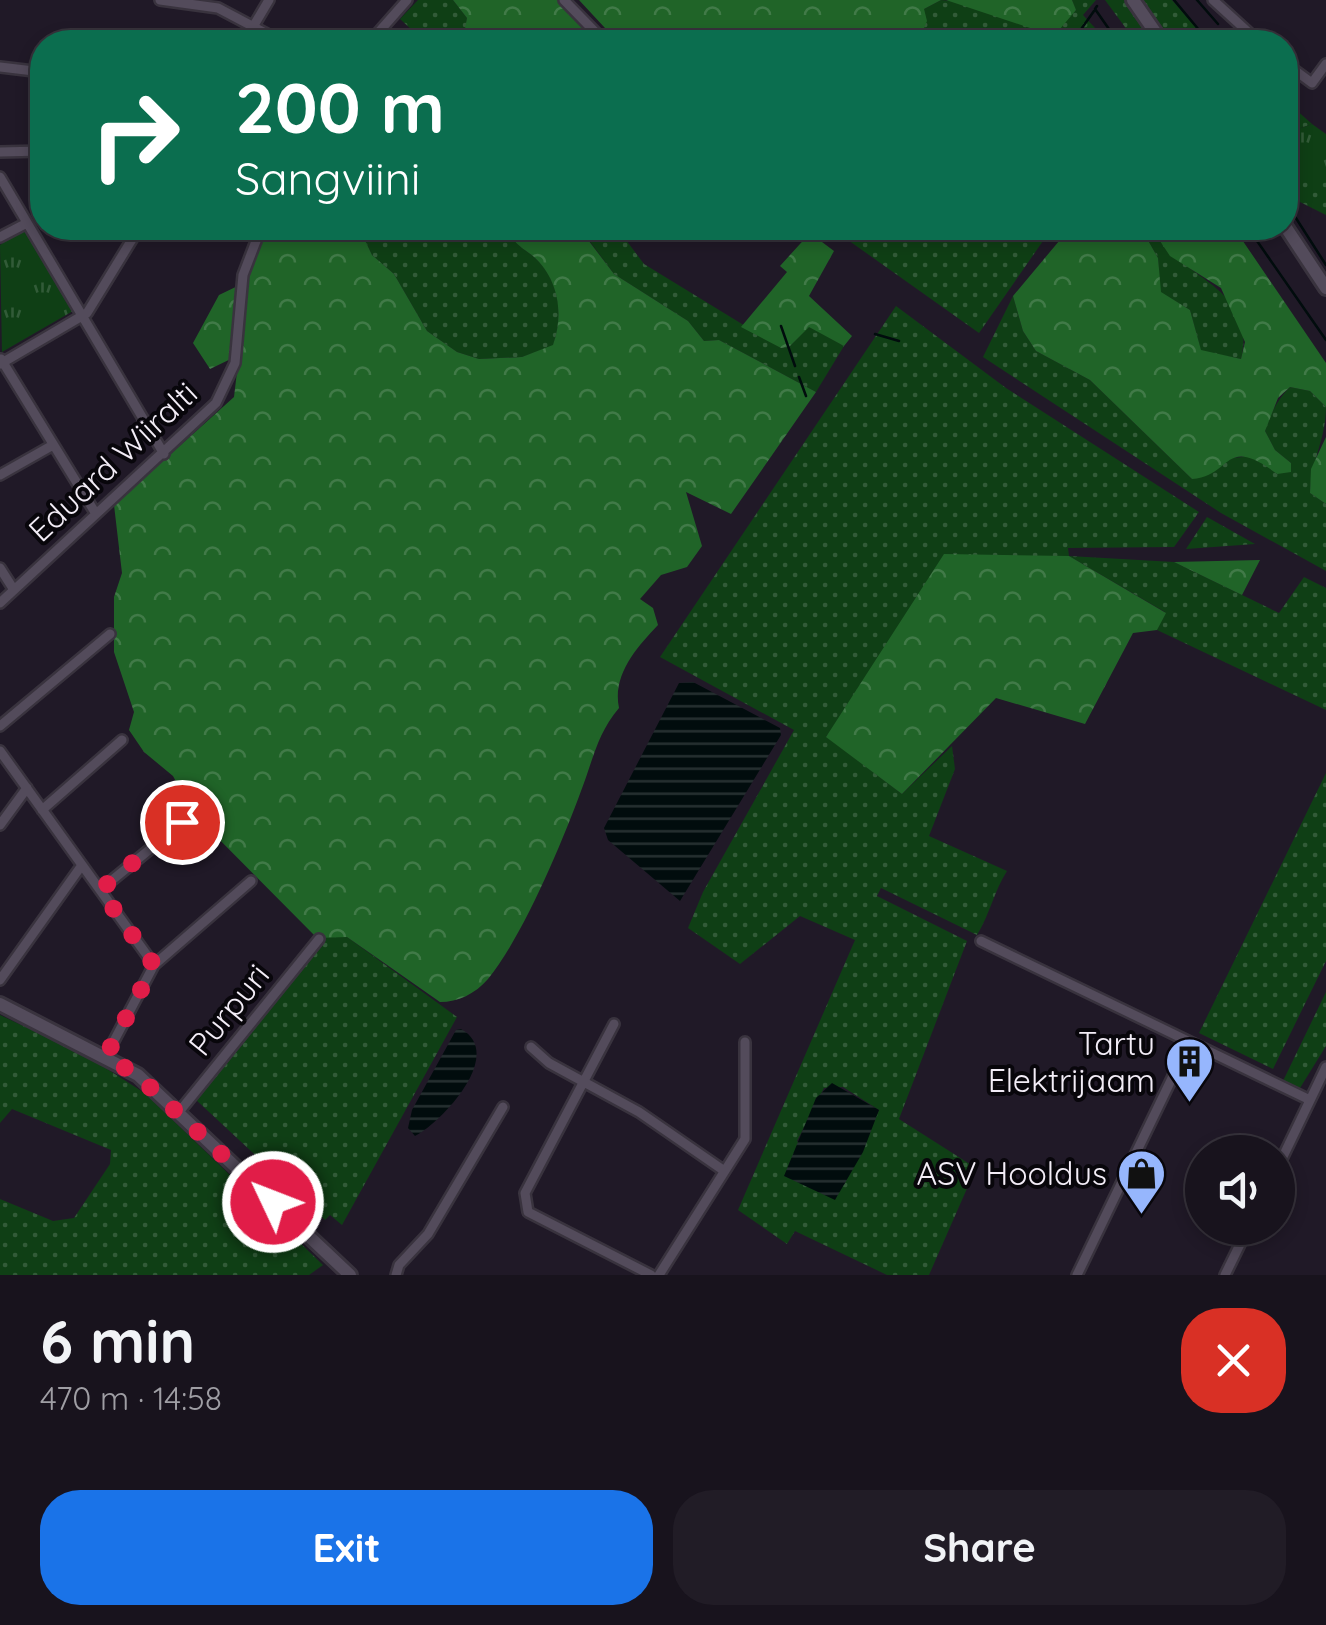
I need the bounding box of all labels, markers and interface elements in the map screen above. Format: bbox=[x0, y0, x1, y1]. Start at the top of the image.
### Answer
text: 200 m bbox=[235, 63, 445, 151]
icon: right bbox=[70, 70, 200, 200]
text: Sangviini bbox=[235, 150, 420, 206]
street label: Eduard Wiiralti bbox=[20, 373, 205, 550]
pin bbox=[140, 780, 225, 865]
icon: arrive bbox=[155, 795, 210, 850]
street label: Purpuri bbox=[179, 956, 277, 1063]
place label: Tartu Elektrijaam bbox=[988, 1023, 1155, 1100]
building icon: Tartu Elektrijaam bbox=[1164, 1036, 1216, 1104]
map controls bbox=[1185, 1135, 1295, 1245]
button: sound bbox=[1185, 1135, 1295, 1245]
shop icon: ASV Hooldus bbox=[1116, 1148, 1168, 1216]
position arrow bbox=[221, 1150, 325, 1254]
place label: ASV Hooldus bbox=[916, 1153, 1107, 1193]
text: 6 min bbox=[40, 1303, 195, 1378]
button: close bbox=[1181, 1308, 1286, 1413]
text: 470 m · 14:58 bbox=[40, 1378, 222, 1418]
button: Exit bbox=[40, 1490, 653, 1605]
button: Share bbox=[673, 1490, 1286, 1605]

